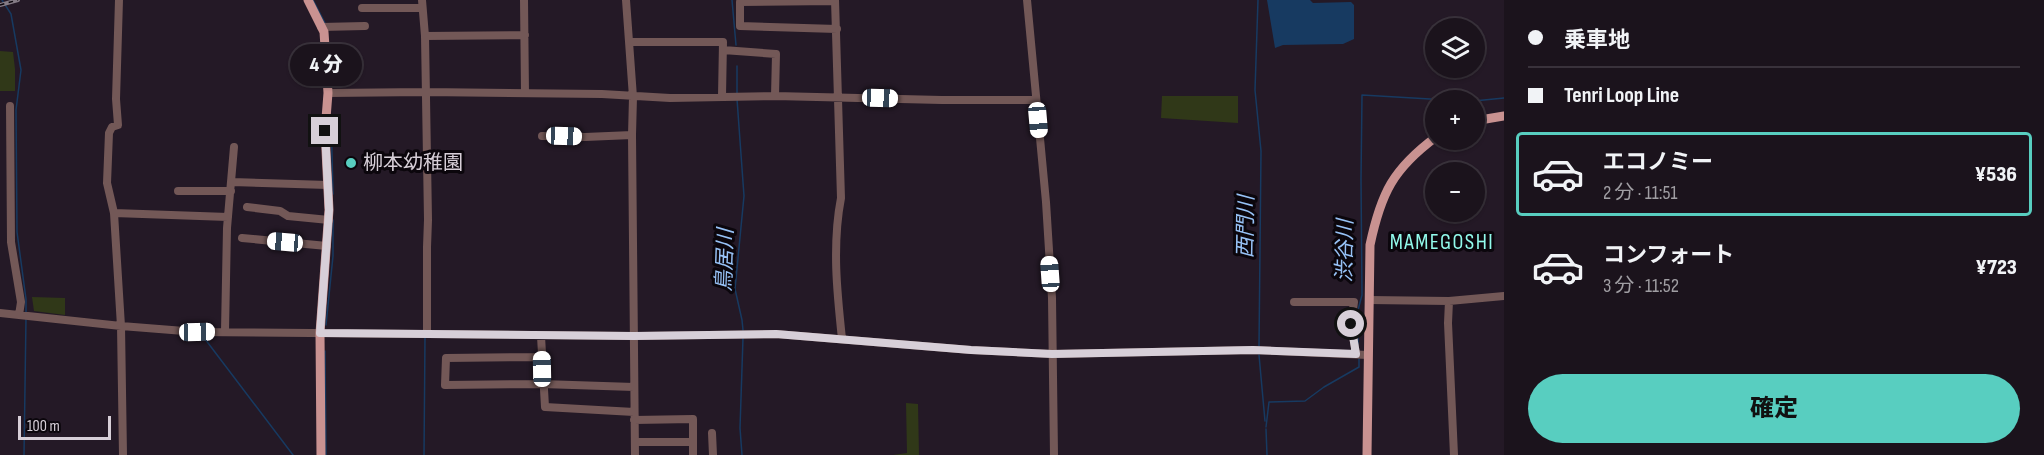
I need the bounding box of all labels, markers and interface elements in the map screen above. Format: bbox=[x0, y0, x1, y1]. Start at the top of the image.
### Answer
map controls bbox=[1425, 18, 1485, 222]
button: layers bbox=[1425, 18, 1485, 78]
text: 乗車地 bbox=[1564, 27, 1630, 54]
callout: 4 分 bbox=[289, 44, 361, 86]
text: 4 分 bbox=[310, 53, 342, 77]
text: Tenri Loop Line bbox=[1564, 82, 1679, 109]
car bbox=[862, 88, 898, 108]
button: + bbox=[1425, 90, 1485, 150]
car bbox=[1027, 101, 1049, 139]
route end bbox=[311, 117, 338, 144]
car bbox=[546, 126, 582, 146]
icon: car bbox=[1531, 147, 1585, 201]
text: エコノミー bbox=[1603, 149, 1713, 176]
place label: 柳本幼稚園 bbox=[363, 151, 463, 175]
marker: 柳本幼稚園 bbox=[344, 156, 358, 170]
text: ¥536 bbox=[1975, 161, 2017, 188]
button: − bbox=[1425, 162, 1485, 222]
text: 2 分 · 11:51 bbox=[1603, 181, 1678, 205]
water label: 西門川 bbox=[1233, 193, 1259, 259]
water label: 渋谷川 bbox=[1332, 217, 1358, 283]
water label: 鳥居川 bbox=[711, 226, 739, 292]
district label: MAMEGOSHI bbox=[1390, 229, 1494, 256]
car bbox=[266, 231, 304, 253]
icon: car bbox=[1531, 240, 1585, 294]
text: コンフォート bbox=[1603, 242, 1734, 269]
text: ¥723 bbox=[1976, 254, 2017, 281]
car bbox=[1040, 255, 1060, 293]
text: 3 分 · 11:52 bbox=[1603, 274, 1679, 298]
route start bbox=[1337, 310, 1364, 337]
car bbox=[179, 323, 215, 341]
car bbox=[533, 351, 551, 387]
button: 確定 bbox=[1528, 374, 2020, 443]
scale bar bbox=[18, 413, 111, 440]
text: 100 m bbox=[27, 417, 60, 436]

